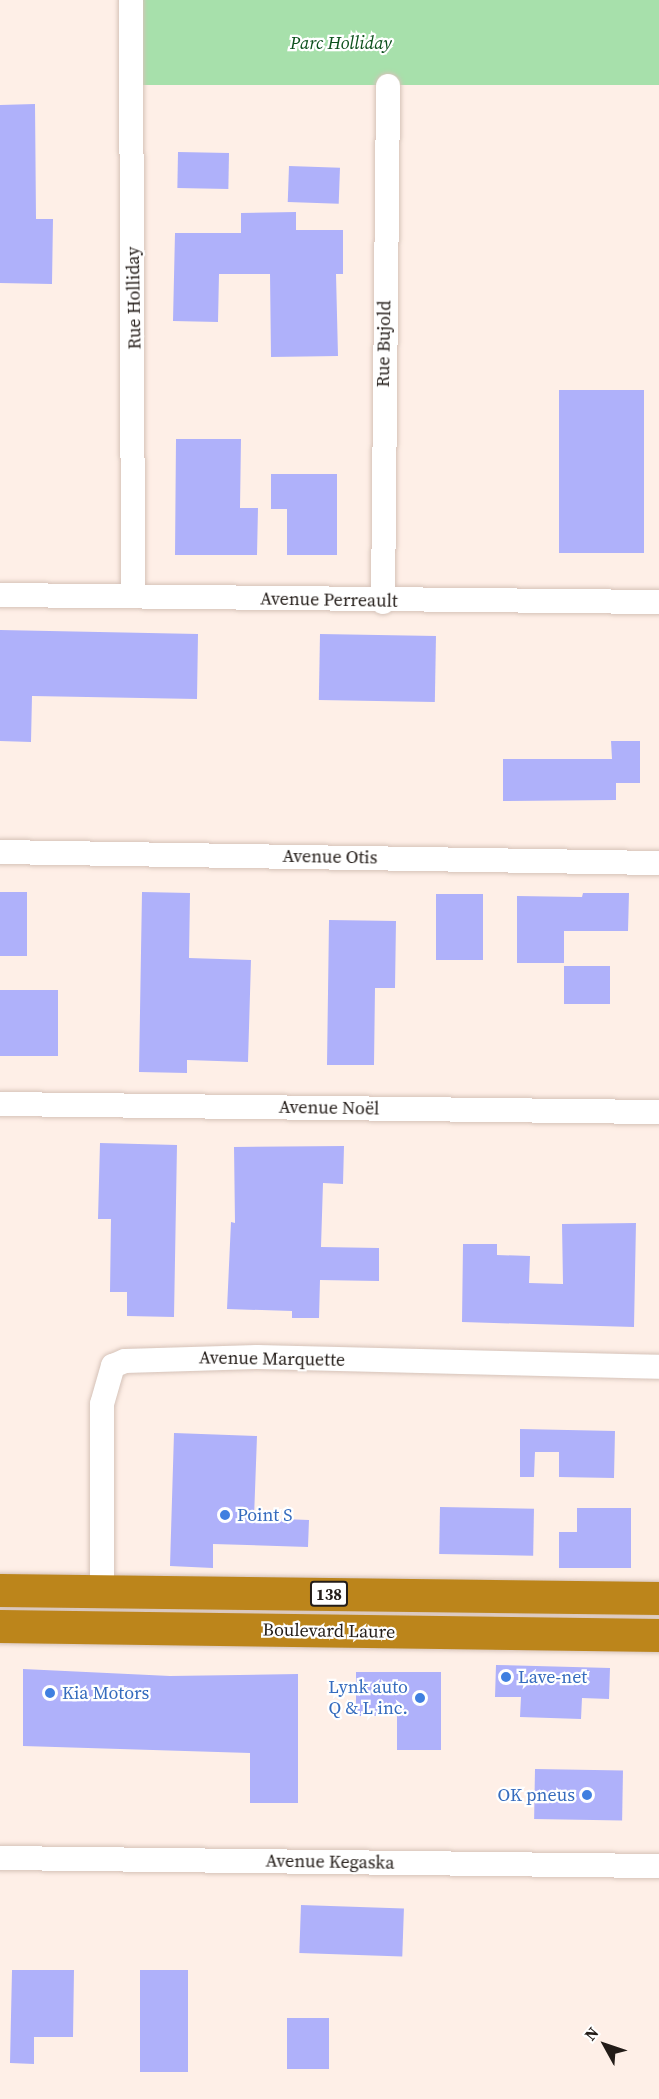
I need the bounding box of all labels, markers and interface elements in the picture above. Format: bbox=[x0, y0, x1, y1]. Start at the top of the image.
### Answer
park label: Parc Holliday bbox=[290, 32, 392, 54]
street label: Rue Holliday bbox=[122, 246, 146, 350]
street label: Rue Bujold bbox=[372, 300, 396, 388]
street label: Avenue Perreault bbox=[260, 588, 398, 612]
street label: Avenue Otis bbox=[282, 845, 378, 869]
street label: Avenue Noël bbox=[279, 1096, 379, 1120]
street label: Avenue Marquette bbox=[199, 1347, 345, 1371]
place label: Point S bbox=[237, 1504, 293, 1526]
marker: Point S bbox=[218, 1508, 232, 1522]
road number: 138 bbox=[310, 1581, 348, 1607]
street label: Boulevard Laure bbox=[263, 1619, 395, 1643]
place label: Lave-net bbox=[518, 1666, 587, 1688]
marker: Lave-net bbox=[499, 1670, 513, 1684]
place label: Lynk auto Q & L inc. bbox=[328, 1677, 408, 1720]
place label: Kia Motors bbox=[62, 1682, 149, 1704]
marker: Kia Motors bbox=[43, 1686, 57, 1700]
marker: Lynk auto Q & L inc. bbox=[413, 1691, 427, 1705]
place label: OK pneus bbox=[498, 1784, 575, 1806]
marker: OK pneus bbox=[580, 1788, 594, 1802]
street label: Avenue Kegaska bbox=[265, 1850, 395, 1874]
north arrow bbox=[575, 2015, 635, 2075]
text: N bbox=[579, 2022, 603, 2045]

